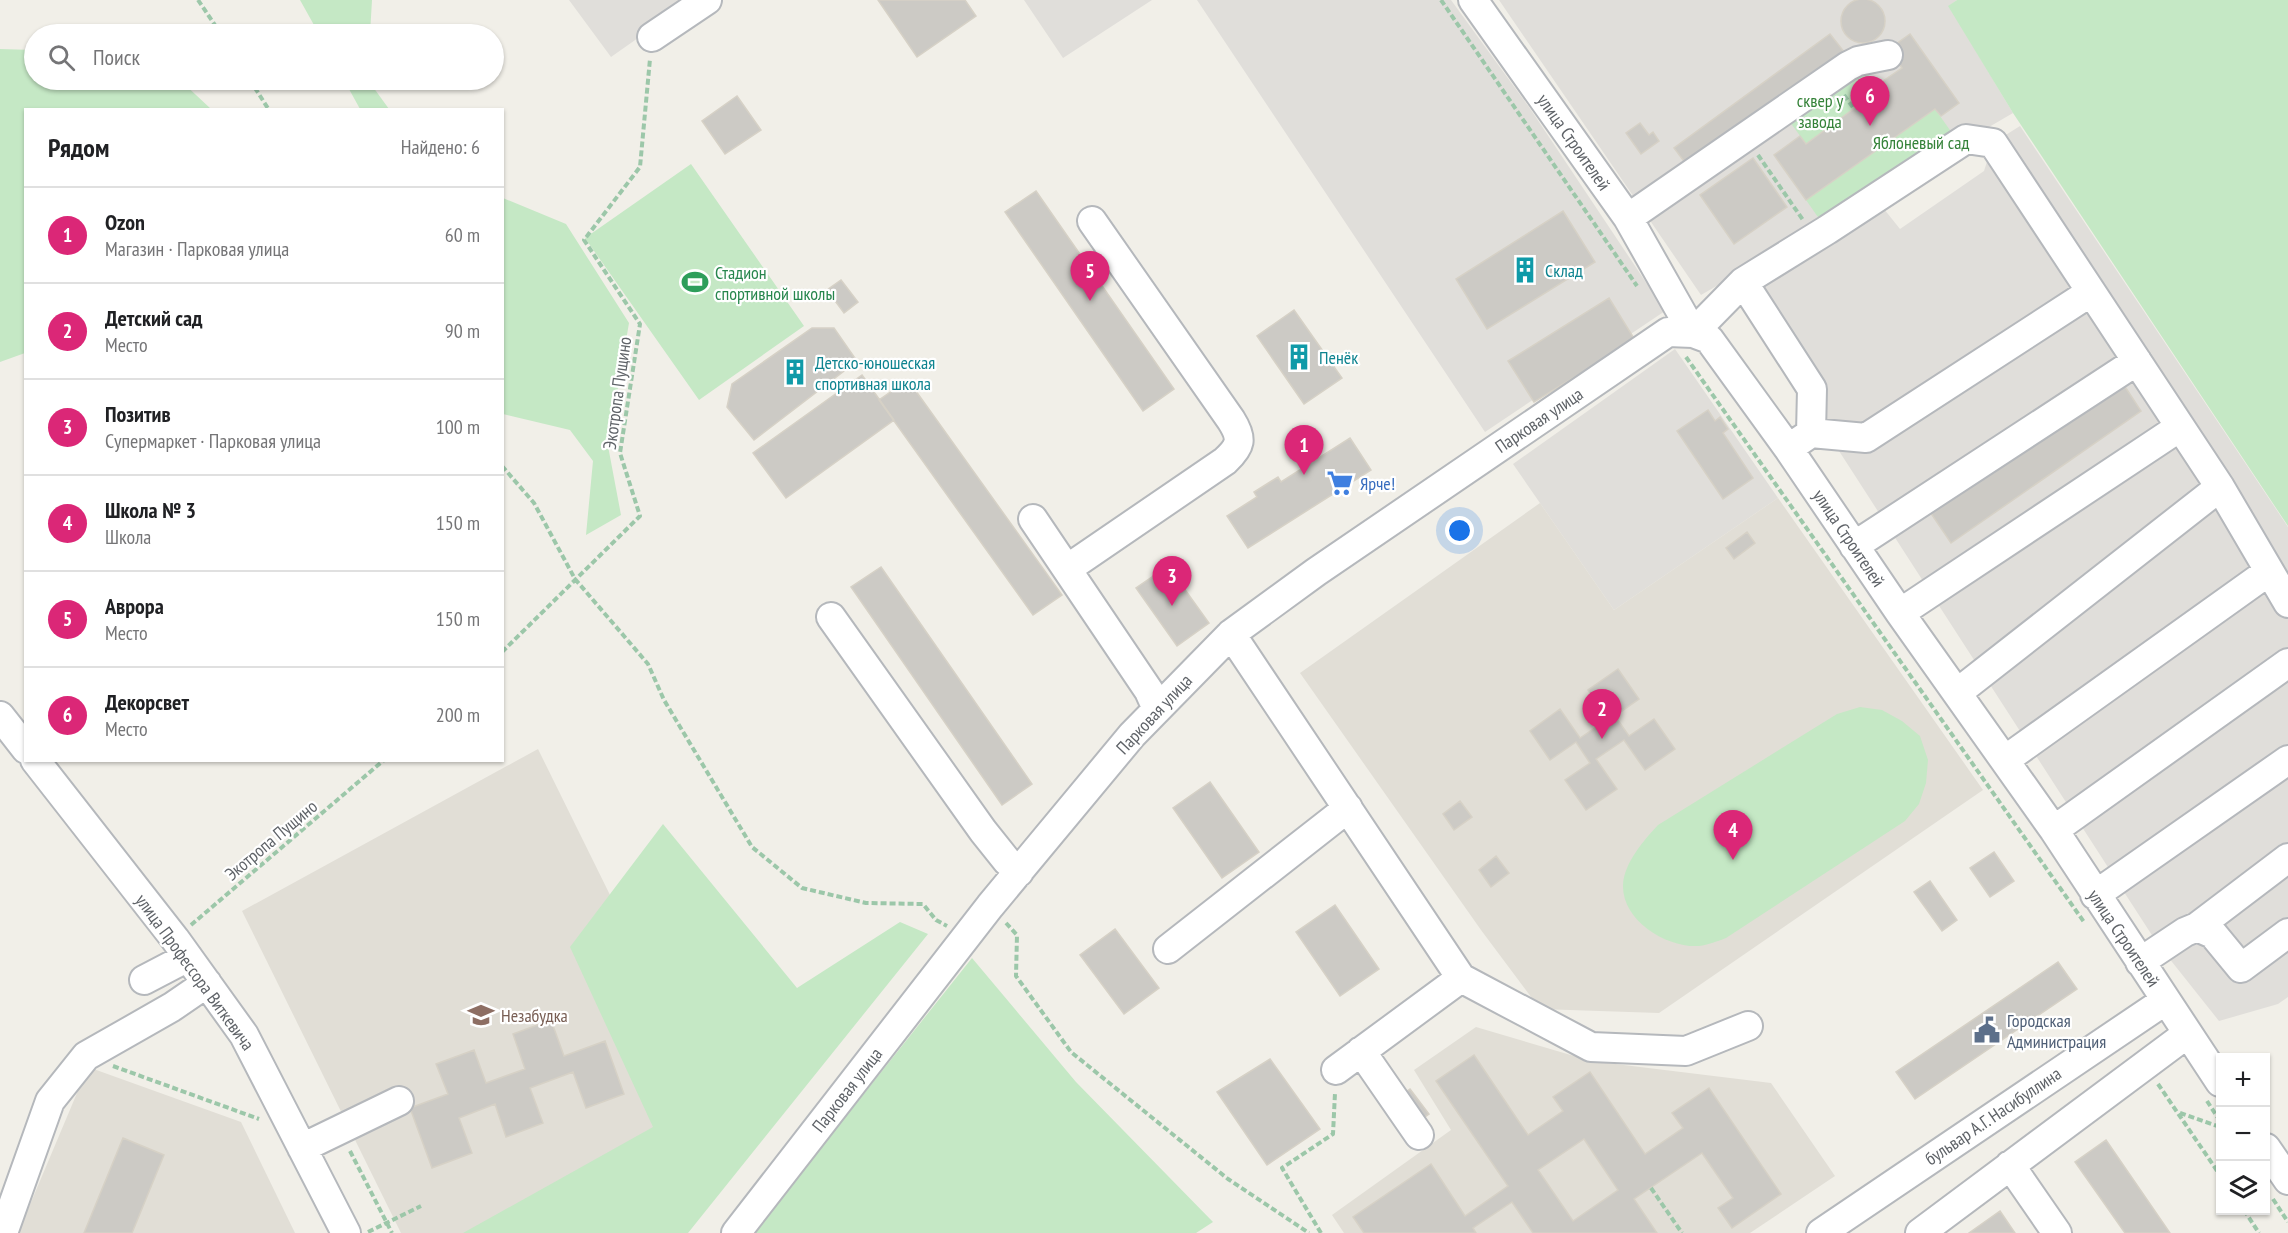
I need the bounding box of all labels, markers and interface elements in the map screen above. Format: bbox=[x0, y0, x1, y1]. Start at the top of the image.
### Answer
search box bbox=[24, 24, 504, 90]
icon: search bbox=[45, 41, 78, 74]
text: Поиск bbox=[93, 43, 140, 71]
pin: 6 bbox=[1850, 76, 1890, 126]
street label: улица Строителей bbox=[1532, 89, 1616, 195]
park label: сквер у завода bbox=[1797, 89, 1843, 133]
text: Рядом bbox=[48, 131, 109, 164]
park label: Яблоневый сад bbox=[1873, 131, 1969, 154]
text: Найдено: 6 bbox=[401, 134, 480, 160]
text: Ozon bbox=[105, 208, 145, 236]
text: 1 bbox=[63, 222, 72, 248]
text: 60 m bbox=[445, 222, 480, 248]
text: Магазин · Парковая улица bbox=[105, 236, 289, 262]
pin: 5 bbox=[1070, 252, 1110, 301]
building icon: Склад bbox=[1510, 255, 1540, 285]
place label: Склад bbox=[1545, 259, 1583, 282]
place label: Стадион спортивной школы bbox=[715, 261, 835, 305]
sports icon: Стадион спортивной школы bbox=[680, 267, 710, 297]
text: Детский сад bbox=[105, 304, 203, 332]
text: 2 bbox=[63, 318, 72, 344]
text: 90 m bbox=[445, 318, 480, 344]
text: Место bbox=[105, 332, 148, 358]
street label: Экотропа Пущино bbox=[598, 335, 636, 451]
building icon: Пенёк bbox=[1284, 342, 1314, 372]
place label: Пенёк bbox=[1319, 346, 1358, 369]
place label: Детско-юношеская спортивная школа bbox=[815, 351, 935, 395]
building icon: Детско-юношеская спортивная школа bbox=[780, 357, 810, 387]
street label: Парковая улица bbox=[1491, 382, 1587, 458]
text: Позитив bbox=[105, 400, 171, 428]
text: 3 bbox=[63, 414, 72, 440]
text: 100 m bbox=[436, 414, 480, 440]
pin: 1 bbox=[1284, 426, 1324, 475]
text: Супермаркет · Парковая улица bbox=[105, 428, 321, 454]
supermarket icon: Ярче! bbox=[1325, 468, 1355, 498]
place label: Ярче! bbox=[1360, 472, 1395, 495]
street label: улица Строителей bbox=[1808, 485, 1890, 591]
text: Школа № 3 bbox=[105, 496, 196, 524]
text: 4 bbox=[63, 510, 72, 536]
text: 150 m bbox=[436, 510, 480, 536]
your location bbox=[1445, 516, 1474, 545]
text: Школа bbox=[105, 524, 151, 550]
pin: 3 bbox=[1152, 556, 1192, 606]
text: Аврора bbox=[105, 592, 164, 620]
text: 5 bbox=[63, 606, 72, 632]
text: 150 m bbox=[436, 606, 480, 632]
text: Место bbox=[105, 620, 148, 646]
street label: Парковая улица bbox=[1111, 669, 1197, 759]
text: Декорсвет bbox=[105, 688, 189, 716]
pin: 2 bbox=[1582, 690, 1622, 739]
text: 6 bbox=[63, 702, 72, 728]
text: 200 m bbox=[436, 702, 480, 728]
text: Место bbox=[105, 716, 148, 742]
street label: Экотропа Пущино bbox=[220, 795, 322, 885]
pin: 4 bbox=[1714, 810, 1752, 860]
street label: улица Строителей bbox=[2083, 885, 2165, 991]
street label: улица Профессора Виткевича bbox=[131, 889, 259, 1055]
school or university icon: Незабудка bbox=[466, 1000, 496, 1030]
place label: Незабудка bbox=[501, 1004, 568, 1027]
place label: Городская Администрация bbox=[2007, 1009, 2106, 1053]
public building icon: Городская Администрация bbox=[1972, 1015, 2002, 1045]
street label: Парковая улица bbox=[807, 1043, 887, 1137]
map controls bbox=[2216, 1053, 2270, 1215]
button: + bbox=[2216, 1053, 2270, 1107]
street label: бульвар А.Г. Насибуллина bbox=[1920, 1062, 2066, 1170]
button: − bbox=[2216, 1107, 2270, 1161]
button: layers bbox=[2216, 1161, 2270, 1215]

